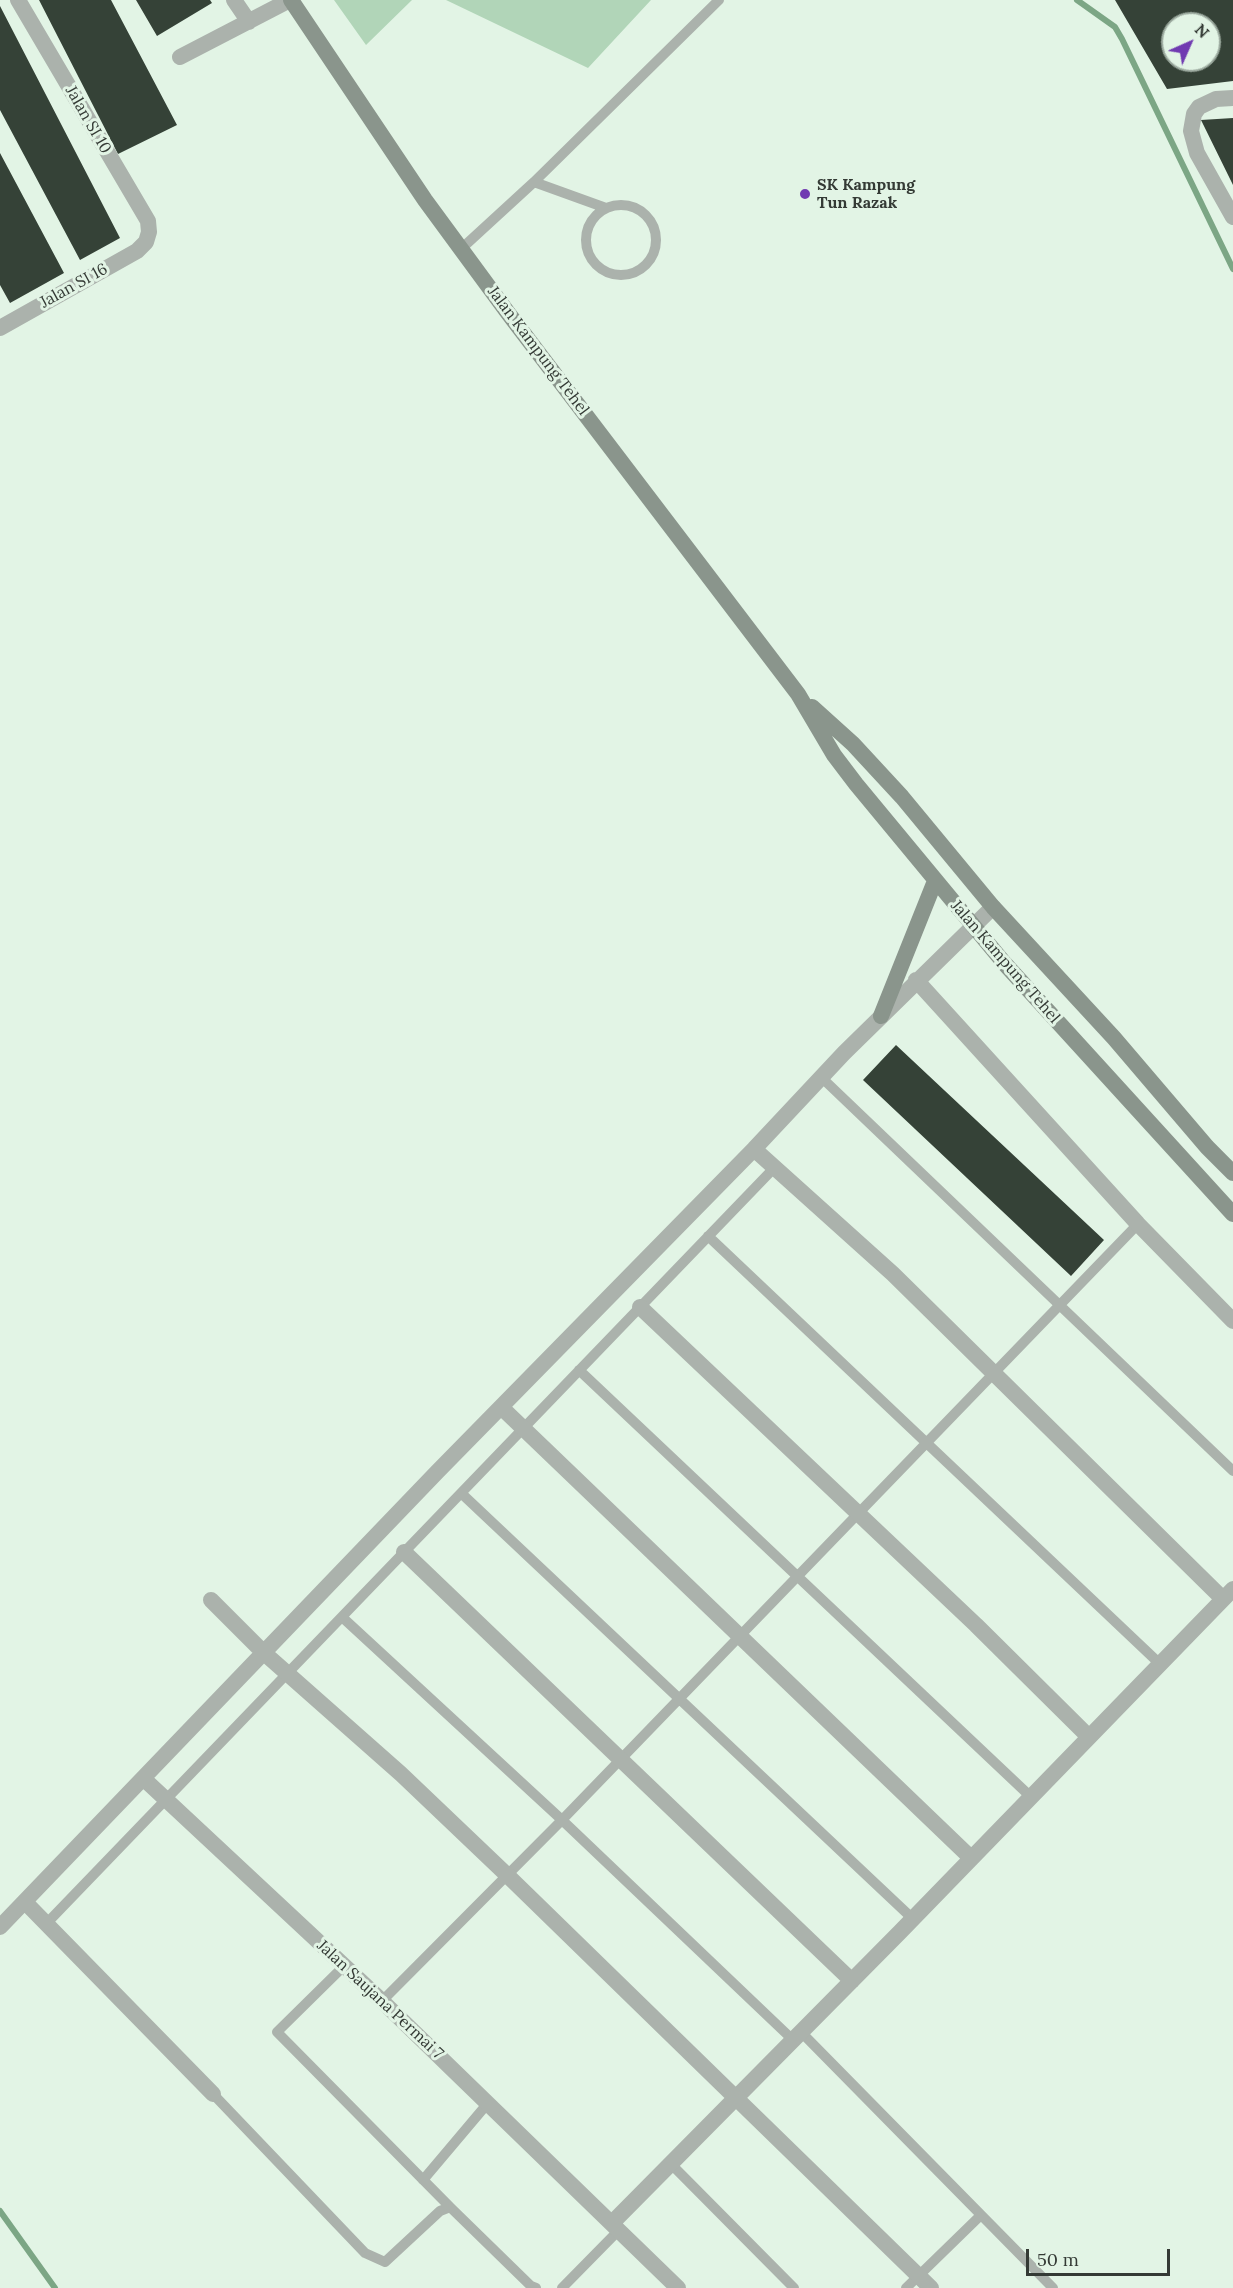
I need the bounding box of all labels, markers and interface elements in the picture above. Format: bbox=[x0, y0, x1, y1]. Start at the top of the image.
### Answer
north arrow bbox=[1161, 12, 1221, 72]
text: N bbox=[1191, 19, 1214, 42]
street label: Jalan SI 10 bbox=[61, 83, 115, 157]
place label: SK Kampung Tun Razak bbox=[817, 175, 915, 213]
marker: SK Kampung Tun Razak bbox=[798, 187, 812, 201]
street label: Jalan SI 16 bbox=[37, 260, 111, 312]
street label: Jalan Kampung Tehel bbox=[483, 283, 593, 419]
street label: Jalan Kampung Tehel bbox=[946, 897, 1064, 1027]
street label: Jalan Saujana Permai 7 bbox=[313, 1936, 447, 2064]
scale bar bbox=[1029, 2237, 1173, 2275]
text: 50 m bbox=[1037, 2248, 1079, 2271]

